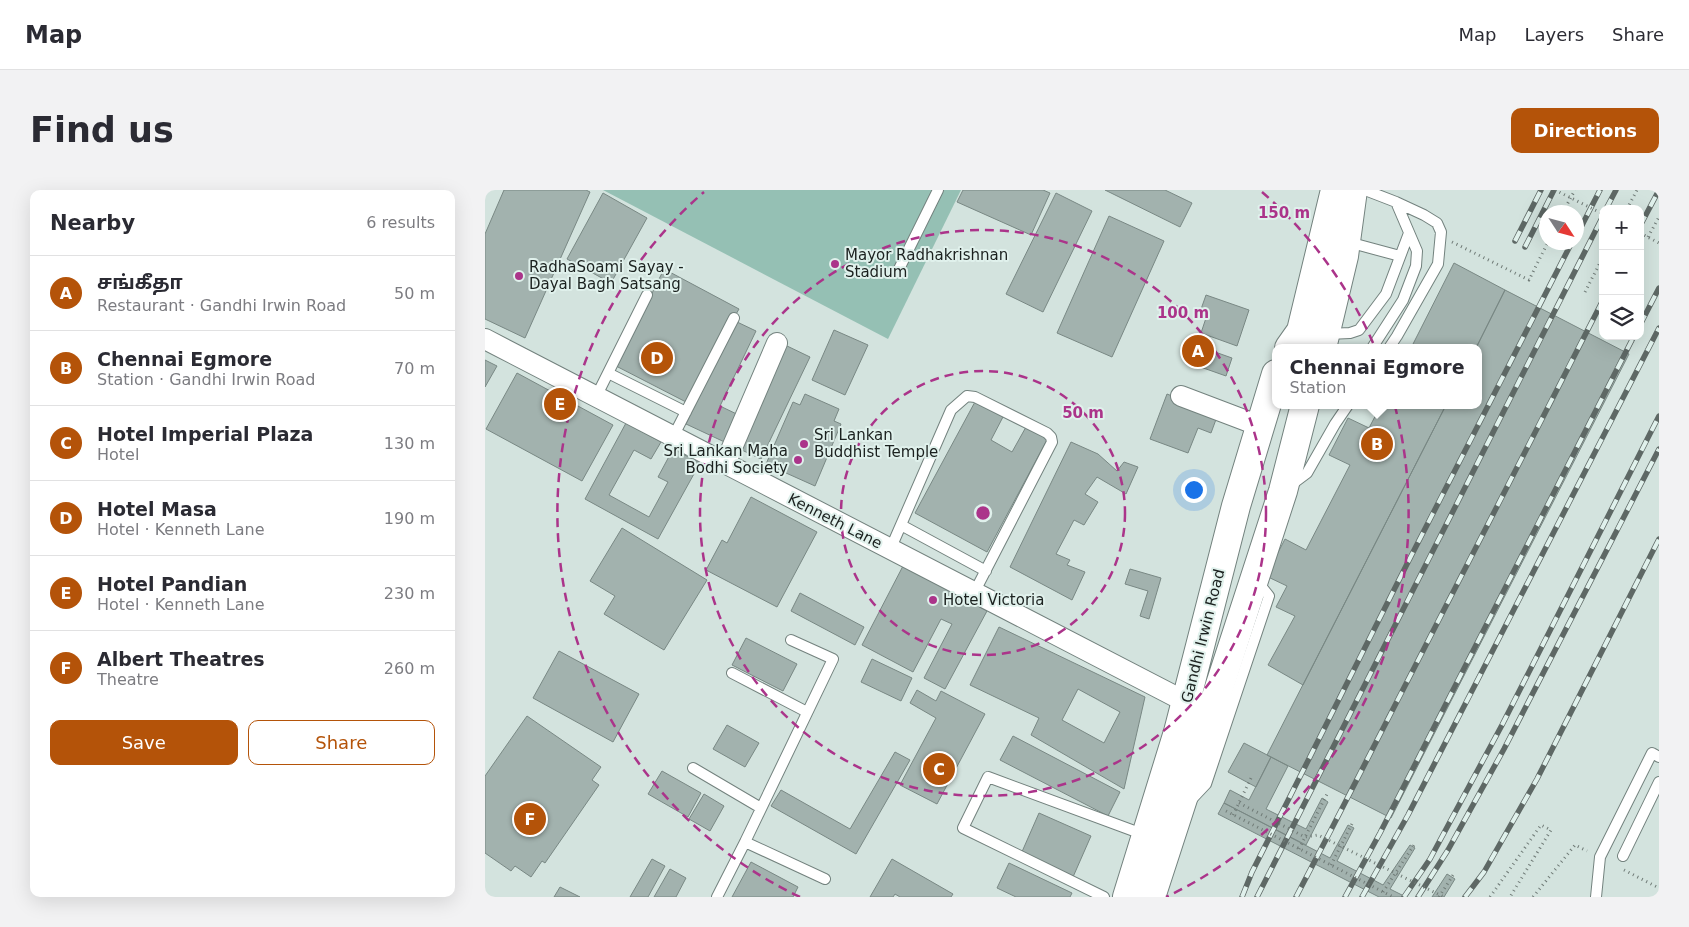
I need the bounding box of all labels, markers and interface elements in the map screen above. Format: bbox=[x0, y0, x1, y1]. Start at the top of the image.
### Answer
text: Map bbox=[25, 21, 82, 49]
text: Map bbox=[1458, 24, 1496, 45]
text: Layers bbox=[1524, 24, 1584, 45]
text: Share bbox=[1612, 24, 1664, 45]
button: Directions bbox=[1511, 108, 1659, 153]
text: Find us bbox=[30, 110, 174, 150]
text: 150 m bbox=[1258, 204, 1310, 222]
north arrow bbox=[1539, 205, 1584, 250]
map controls bbox=[1599, 205, 1644, 340]
button: + bbox=[1599, 205, 1644, 250]
text: Nearby bbox=[50, 211, 135, 235]
text: 6 results bbox=[366, 213, 435, 232]
place label: Mayor Radhakrishnan Stadium bbox=[845, 246, 1008, 281]
button: − bbox=[1599, 250, 1644, 295]
place label: RadhaSoami Sayay - Dayal Bagh Satsang bbox=[529, 258, 684, 293]
marker: Mayor Radhakrishnan Stadium bbox=[829, 258, 841, 270]
marker: RadhaSoami Sayay - Dayal Bagh Satsang bbox=[513, 270, 525, 282]
text: சங்கீதா bbox=[97, 271, 183, 293]
text: A bbox=[60, 284, 72, 303]
text: 50 m bbox=[394, 284, 435, 303]
button: layers bbox=[1599, 295, 1644, 340]
text: Restaurant · Gandhi Irwin Road bbox=[97, 296, 346, 315]
text: 100 m bbox=[1157, 304, 1209, 322]
pin: A bbox=[1182, 332, 1214, 370]
pin: D bbox=[641, 339, 673, 377]
popup bbox=[1272, 344, 1482, 409]
text: Chennai Egmore bbox=[97, 348, 272, 370]
text: Chennai Egmore bbox=[1289, 356, 1465, 378]
text: B bbox=[60, 359, 72, 378]
text: 70 m bbox=[394, 359, 435, 378]
text: Station · Gandhi Irwin Road bbox=[97, 370, 316, 389]
text: Station bbox=[1289, 378, 1346, 397]
pin: E bbox=[544, 385, 576, 423]
text: 50 m bbox=[1062, 404, 1104, 422]
text: Hotel Imperial Plaza bbox=[97, 423, 313, 445]
pin: B bbox=[1361, 425, 1393, 463]
place label: Sri Lankan Buddhist Temple bbox=[814, 426, 938, 461]
text: C bbox=[60, 434, 72, 453]
text: 130 m bbox=[384, 434, 435, 453]
marker: Sri Lankan Buddhist Temple bbox=[798, 438, 810, 450]
place label: Sri Lankan Maha Bodhi Society bbox=[664, 442, 788, 477]
text: Hotel bbox=[97, 445, 139, 464]
marker: Sri Lankan Maha Bodhi Society bbox=[792, 454, 804, 466]
your location bbox=[1181, 477, 1207, 503]
street label: Kenneth Lane bbox=[785, 490, 885, 552]
text: Hotel Masa bbox=[97, 498, 217, 520]
centre of rings bbox=[974, 504, 992, 522]
text: D bbox=[59, 509, 73, 528]
text: 190 m bbox=[384, 509, 435, 528]
text: Hotel · Kenneth Lane bbox=[97, 520, 265, 539]
street label: Gandhi Irwin Road bbox=[1178, 567, 1228, 705]
text: Hotel Pandian bbox=[97, 573, 247, 595]
text: E bbox=[61, 584, 71, 603]
text: 230 m bbox=[384, 584, 435, 603]
place label: Hotel Victoria bbox=[943, 591, 1044, 609]
marker: Hotel Victoria bbox=[927, 594, 939, 606]
text: Hotel · Kenneth Lane bbox=[97, 595, 265, 614]
text: Albert Theatres bbox=[97, 648, 265, 670]
text: F bbox=[61, 659, 71, 678]
text: 260 m bbox=[384, 659, 435, 678]
text: Theatre bbox=[97, 670, 159, 689]
button: Save bbox=[50, 720, 238, 765]
button: Share bbox=[248, 720, 435, 765]
pin: C bbox=[923, 750, 955, 788]
pin: F bbox=[514, 800, 546, 838]

